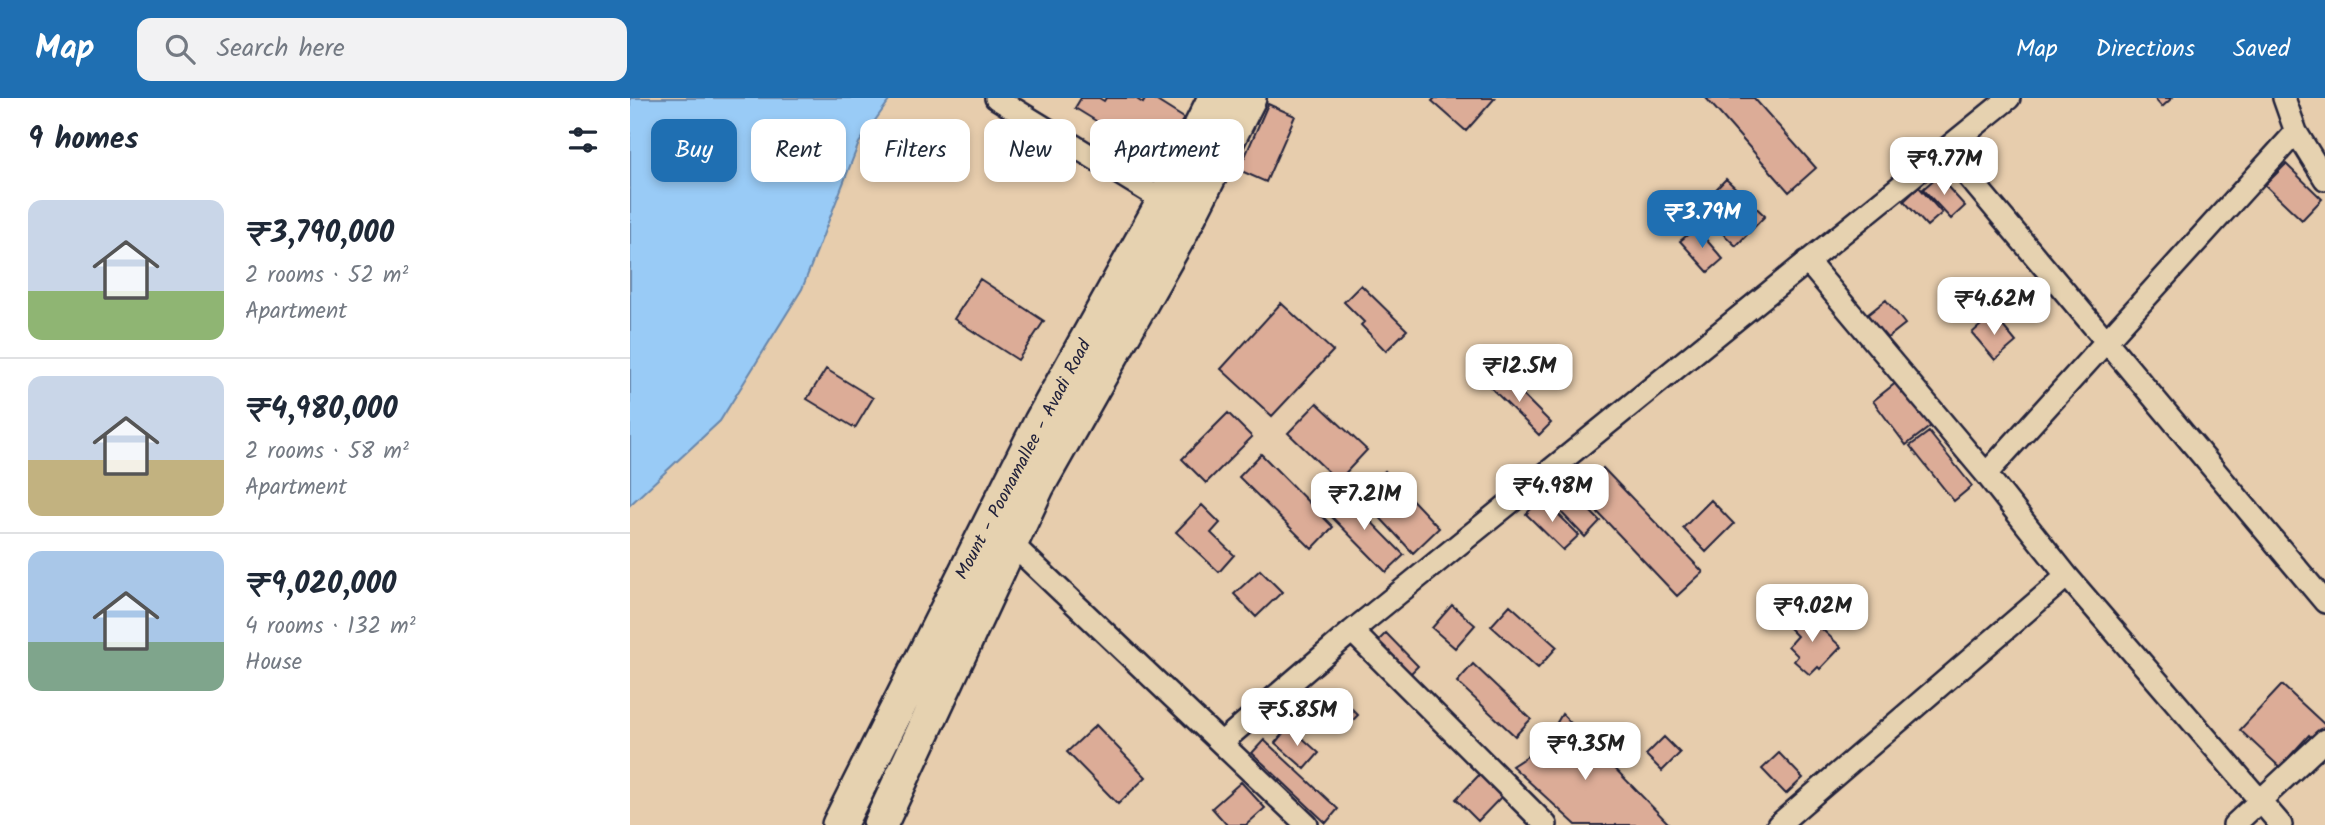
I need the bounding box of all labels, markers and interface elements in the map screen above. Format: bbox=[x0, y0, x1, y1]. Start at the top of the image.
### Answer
search box bbox=[137, 18, 627, 81]
text: Map bbox=[35, 23, 95, 76]
text: Search here bbox=[217, 28, 345, 70]
icon: search bbox=[161, 30, 199, 68]
text: Map bbox=[2016, 30, 2058, 69]
text: Directions bbox=[2096, 30, 2195, 69]
text: Saved bbox=[2233, 30, 2290, 69]
text: 9 homes bbox=[28, 116, 139, 164]
chip: Buy bbox=[651, 119, 737, 182]
chip: Rent bbox=[751, 119, 846, 182]
chip: Filters bbox=[860, 119, 970, 182]
chip: New bbox=[984, 119, 1076, 182]
chip: Apartment bbox=[1090, 119, 1244, 182]
icon: filters bbox=[564, 121, 602, 159]
pin: ₹9.77M bbox=[1887, 138, 2001, 197]
text: ₹9.77M bbox=[1906, 142, 1982, 178]
pin: ₹3.79M bbox=[1645, 190, 1759, 250]
text: ₹3.79M bbox=[1663, 195, 1741, 231]
text: ₹3,790,000 bbox=[245, 210, 394, 258]
icon: home bbox=[84, 228, 168, 312]
text: 2 rooms · 52 m² bbox=[245, 258, 408, 294]
pin: ₹4.62M bbox=[1937, 278, 2051, 337]
text: ₹4.62M bbox=[1953, 282, 2035, 318]
text: Apartment bbox=[245, 294, 347, 330]
street label: Mount - Poonamallee - Avadi Road bbox=[948, 334, 1100, 585]
pin: ₹12.5M bbox=[1462, 344, 1576, 404]
text: ₹12.5M bbox=[1482, 349, 1556, 385]
text: ₹4,980,000 bbox=[245, 386, 398, 434]
icon: home bbox=[84, 404, 168, 488]
text: 2 rooms · 58 m² bbox=[245, 434, 409, 470]
pin: ₹4.98M bbox=[1495, 464, 1609, 524]
text: ₹4.98M bbox=[1512, 469, 1592, 505]
text: Apartment bbox=[245, 470, 347, 506]
pin: ₹7.21M bbox=[1307, 472, 1421, 532]
text: ₹7.21M bbox=[1327, 477, 1401, 513]
text: ₹9,020,000 bbox=[245, 561, 396, 609]
icon: home bbox=[84, 579, 168, 663]
pin: ₹9.02M bbox=[1755, 584, 1869, 644]
text: ₹9.02M bbox=[1772, 589, 1852, 625]
text: 4 rooms · 132 m² bbox=[245, 609, 416, 645]
text: House bbox=[245, 645, 302, 681]
pin: ₹5.85M bbox=[1240, 688, 1354, 748]
text: ₹5.85M bbox=[1257, 693, 1337, 729]
pin: ₹9.35M bbox=[1528, 722, 1642, 782]
text: ₹9.35M bbox=[1546, 727, 1624, 763]

